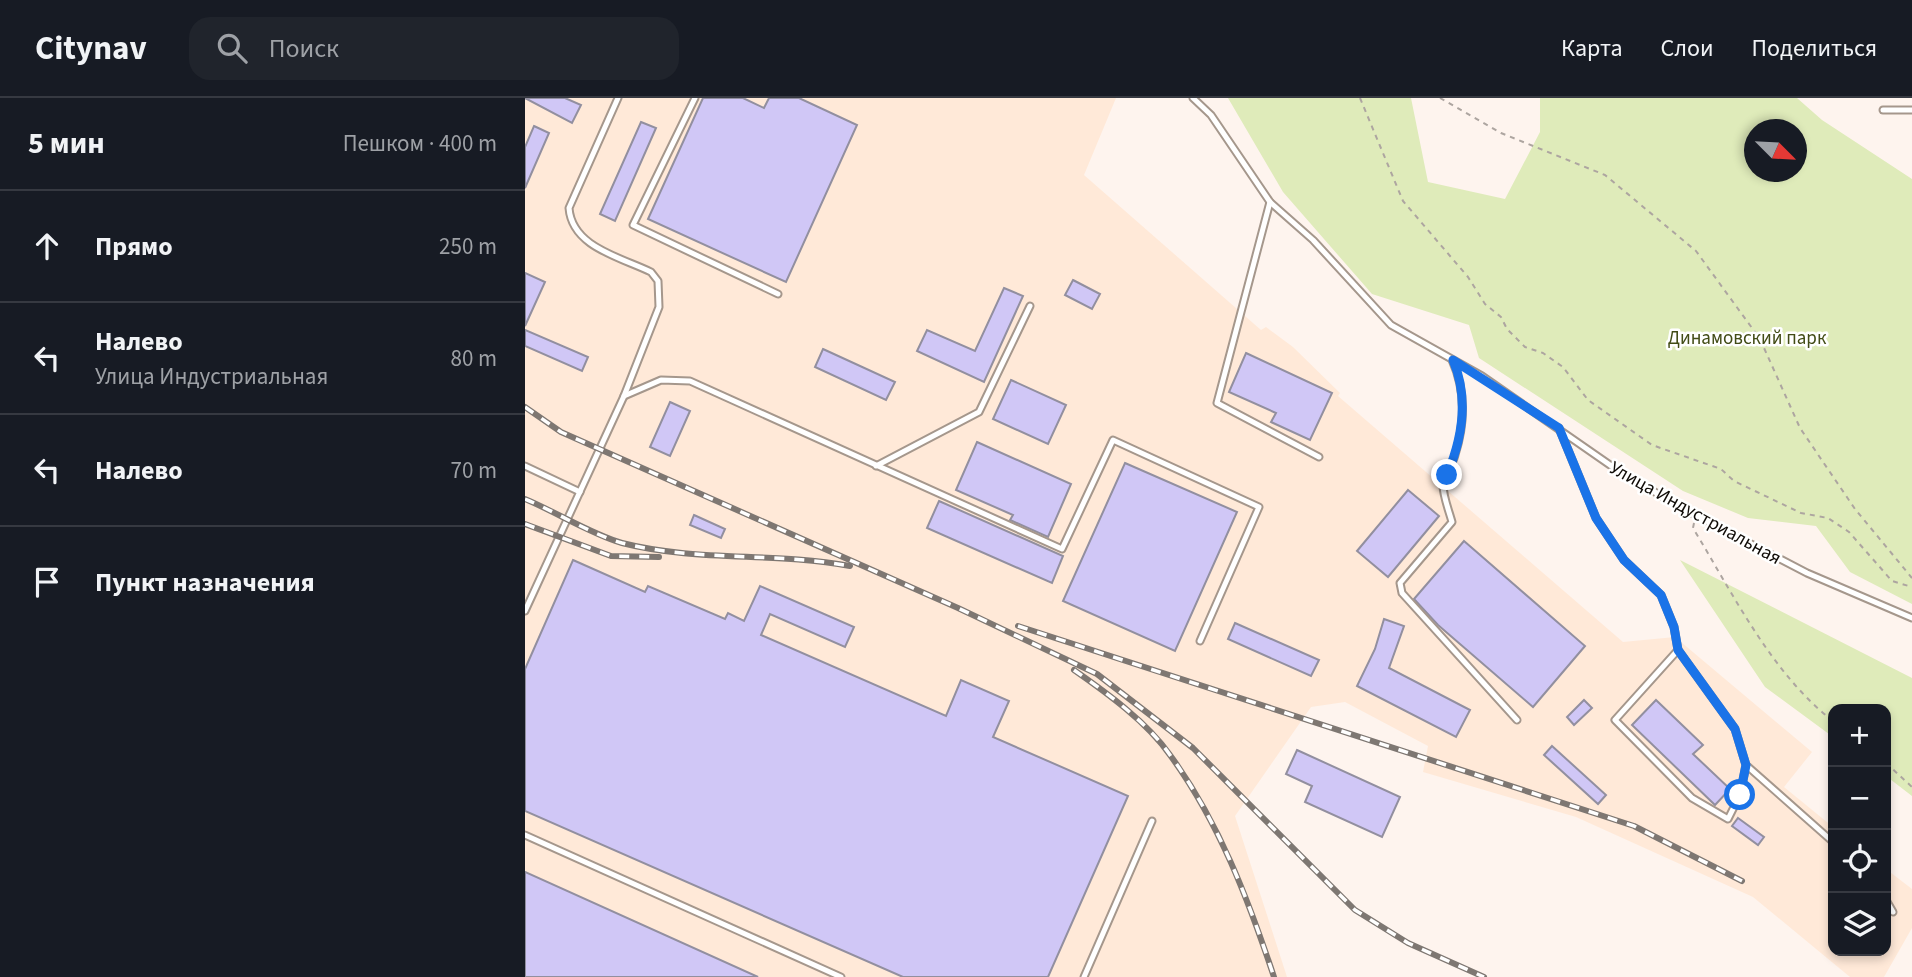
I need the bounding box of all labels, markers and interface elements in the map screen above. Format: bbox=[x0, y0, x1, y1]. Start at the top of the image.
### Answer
search box bbox=[189, 17, 679, 80]
text: Citynav bbox=[35, 25, 147, 72]
icon: search bbox=[213, 29, 251, 67]
text: Поиск bbox=[269, 30, 339, 67]
text: Карта bbox=[1561, 31, 1623, 66]
text: Слои bbox=[1661, 31, 1714, 66]
text: Поделиться bbox=[1752, 31, 1877, 66]
north arrow bbox=[1744, 119, 1807, 182]
text: 5 мин bbox=[28, 122, 105, 165]
text: Пешком · 400 m bbox=[343, 127, 497, 160]
icon: ahead bbox=[28, 227, 66, 265]
text: Прямо bbox=[95, 228, 173, 265]
text: 250 m bbox=[439, 230, 497, 263]
text: Налево bbox=[95, 323, 183, 360]
park label: Динамовский парк bbox=[1668, 325, 1827, 352]
icon: left bbox=[28, 339, 66, 377]
text: 80 m bbox=[450, 342, 497, 375]
text: Улица Индустриальная bbox=[95, 360, 328, 393]
icon: left bbox=[28, 451, 66, 489]
text: Налево bbox=[95, 452, 183, 489]
text: 70 m bbox=[450, 454, 497, 487]
street label: Улица Индустриальная bbox=[1604, 455, 1786, 572]
route end bbox=[1431, 459, 1462, 490]
icon: arrive bbox=[28, 563, 66, 601]
text: Пункт назначения bbox=[95, 564, 315, 601]
map controls bbox=[1828, 704, 1891, 956]
button: + bbox=[1828, 704, 1891, 767]
button: − bbox=[1828, 767, 1891, 830]
route start bbox=[1724, 779, 1755, 810]
button: locate bbox=[1828, 830, 1891, 893]
button: layers bbox=[1828, 893, 1891, 956]

